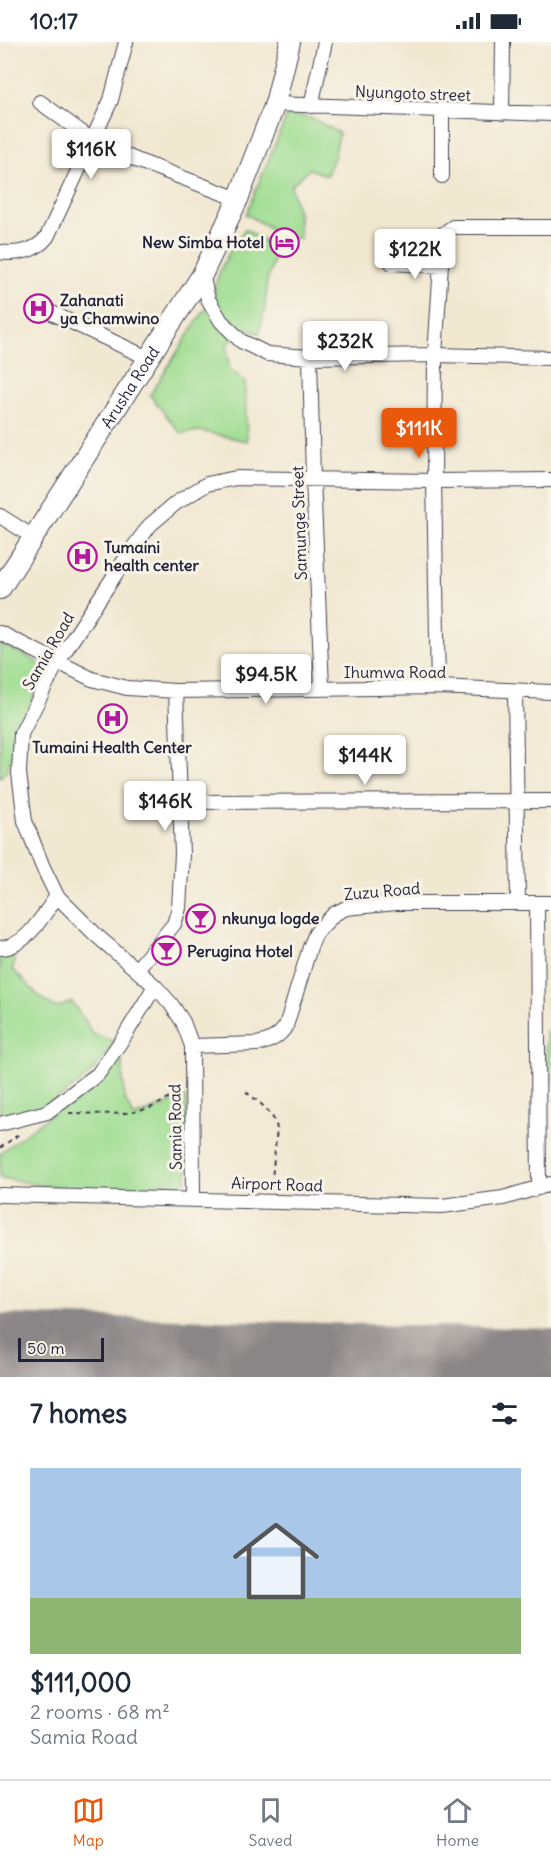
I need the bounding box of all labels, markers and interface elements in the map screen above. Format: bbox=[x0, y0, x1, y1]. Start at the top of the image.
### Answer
text: 10:17 bbox=[30, 7, 78, 35]
street label: Nyungoto street bbox=[355, 81, 472, 105]
pin: $116K bbox=[49, 129, 133, 180]
text: $116K bbox=[66, 136, 116, 161]
hotel icon: New Simba Hotel bbox=[269, 226, 301, 258]
pin: $122K bbox=[373, 229, 457, 280]
place label: New Simba Hotel bbox=[142, 232, 264, 252]
text: $122K bbox=[389, 236, 441, 261]
place label: Zahanati ya Chamwino bbox=[60, 290, 159, 329]
hospital icon: Zahanati ya Chamwino bbox=[23, 293, 55, 325]
pin: $232K bbox=[303, 321, 387, 372]
text: $232K bbox=[317, 328, 373, 353]
street label: Arusha Road bbox=[96, 343, 163, 432]
pin: $111K bbox=[377, 408, 461, 459]
text: $111K bbox=[396, 415, 442, 440]
street label: Samunge Street bbox=[287, 465, 311, 581]
place label: Tumaini health center bbox=[104, 537, 199, 575]
hospital icon: Tumaini health center bbox=[67, 540, 99, 572]
street label: Samia Road bbox=[18, 609, 78, 693]
pin: $94.5K bbox=[217, 654, 315, 705]
text: $94.5K bbox=[235, 661, 297, 686]
street label: Ihumwa Road bbox=[344, 662, 446, 682]
hospital icon: Tumaini Health Center bbox=[96, 703, 128, 735]
pin: $144K bbox=[323, 735, 407, 786]
place label: Tumaini Health Center bbox=[32, 737, 192, 757]
text: $144K bbox=[338, 742, 392, 767]
pin: $146K bbox=[123, 781, 207, 832]
text: $146K bbox=[138, 788, 192, 813]
street label: Zuzu Road bbox=[343, 878, 421, 904]
bar icon: nkunya logde bbox=[185, 902, 217, 934]
place label: nkunya logde bbox=[222, 908, 320, 929]
bar icon: Perugina Hotel bbox=[150, 935, 182, 967]
place label: Perugina Hotel bbox=[187, 941, 293, 962]
street label: Samia Road bbox=[164, 1084, 186, 1170]
street label: Airport Road bbox=[231, 1172, 323, 1196]
scale bar bbox=[18, 1335, 104, 1362]
text: 50 m bbox=[27, 1338, 65, 1358]
text: 7 homes bbox=[30, 1397, 127, 1430]
icon: filters bbox=[488, 1397, 521, 1430]
icon: home bbox=[222, 1507, 330, 1615]
text: $111,000 bbox=[30, 1666, 132, 1699]
text: 2 rooms · 68 m² bbox=[30, 1699, 170, 1724]
text: Samia Road bbox=[30, 1724, 138, 1749]
tab: Map bbox=[72, 1794, 105, 1850]
tab: Saved bbox=[249, 1794, 292, 1850]
tab: Home bbox=[436, 1794, 479, 1850]

